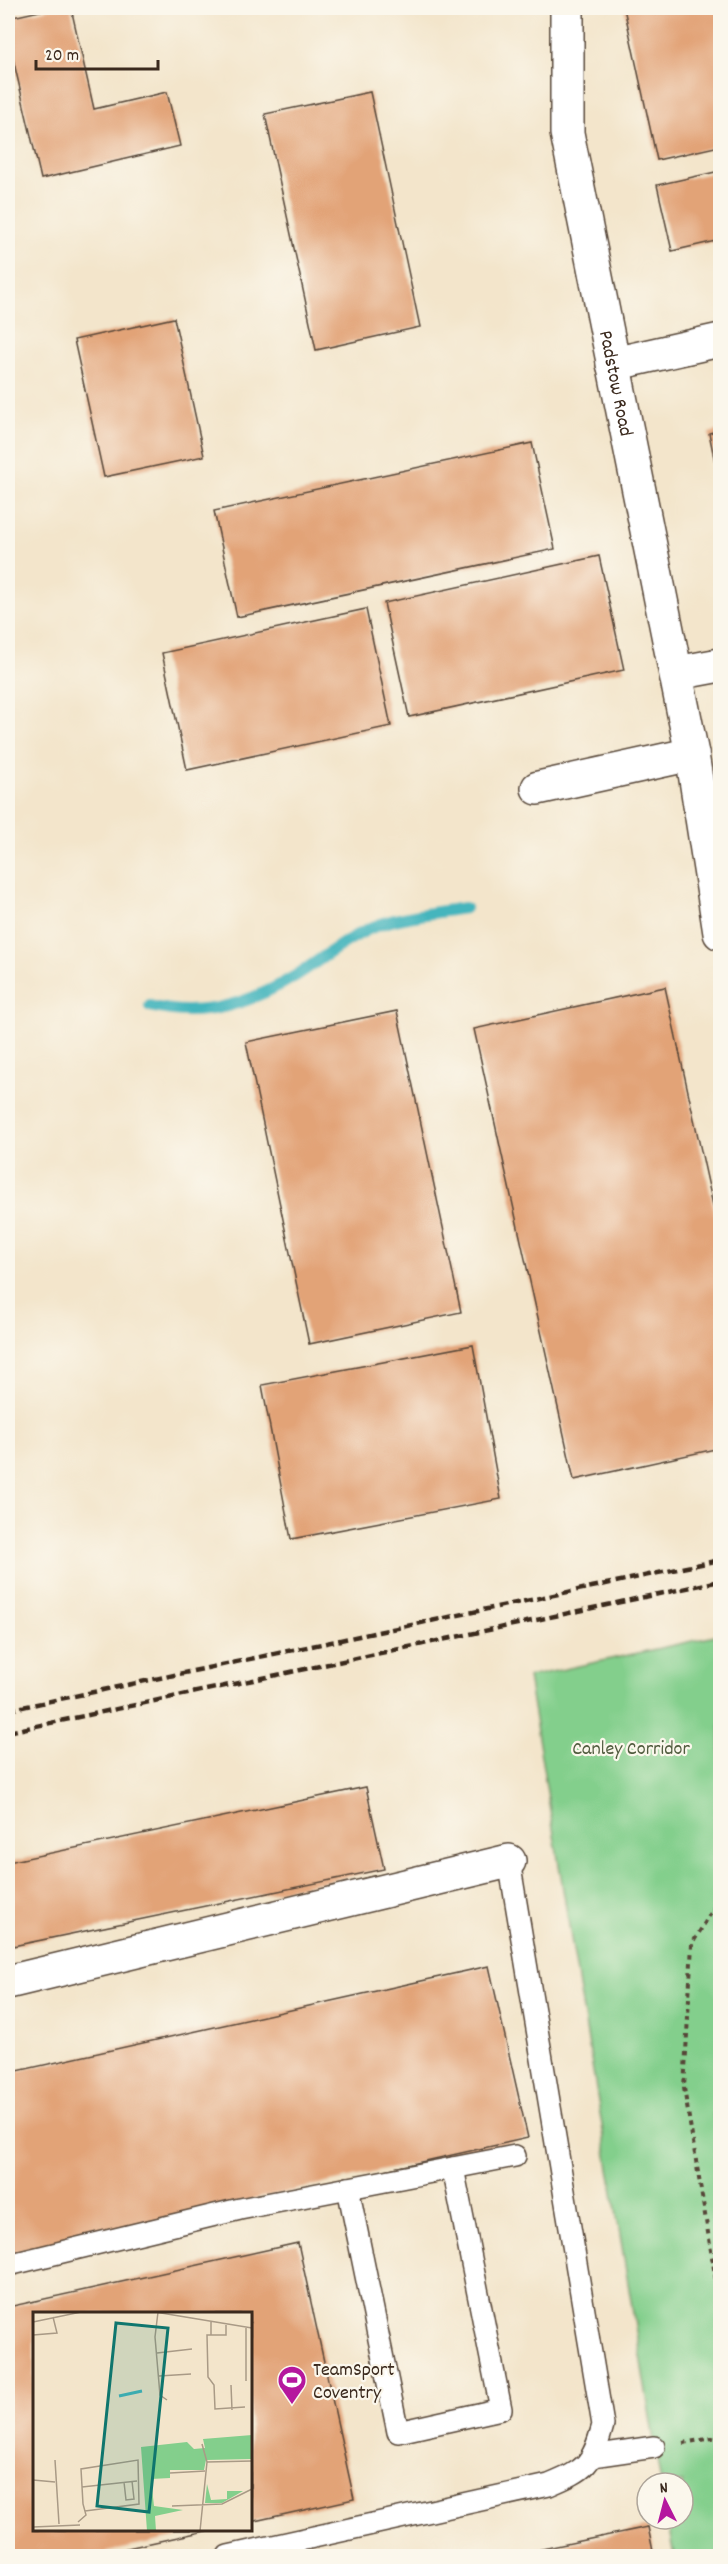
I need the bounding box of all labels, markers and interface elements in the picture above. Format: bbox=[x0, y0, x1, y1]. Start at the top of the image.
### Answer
scale bar bbox=[36, 33, 158, 71]
text: 20 m bbox=[45, 44, 79, 69]
street label: Padstow Road bbox=[590, 328, 639, 439]
park label: Canley Corridor bbox=[572, 1736, 690, 1764]
inset map bbox=[33, 2312, 252, 2531]
place label: TeamSport Coventry bbox=[313, 2357, 395, 2408]
sports icon: TeamSport Coventry bbox=[276, 2364, 308, 2406]
north arrow bbox=[635, 2471, 695, 2531]
text: N bbox=[659, 2477, 669, 2500]

